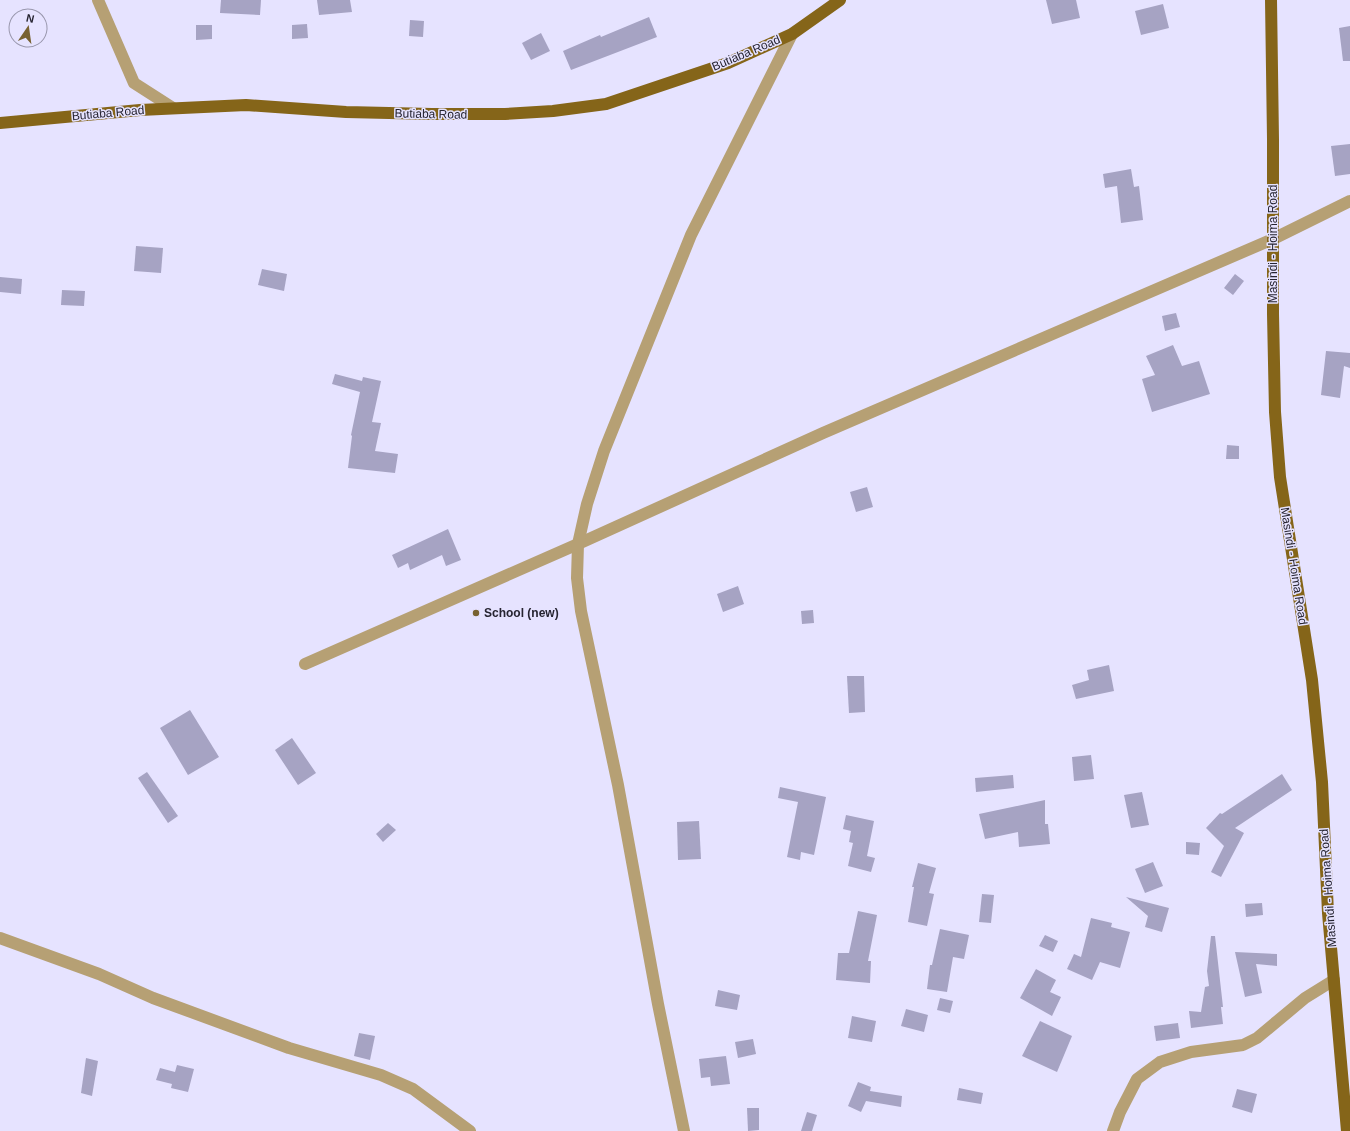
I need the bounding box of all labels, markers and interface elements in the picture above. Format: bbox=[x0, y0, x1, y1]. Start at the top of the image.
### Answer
north arrow bbox=[8, 8, 48, 48]
text: N bbox=[25, 12, 36, 25]
street label: Butiaba Road bbox=[710, 32, 782, 74]
street label: Butiaba Road bbox=[71, 103, 145, 123]
street label: Butiaba Road bbox=[395, 106, 467, 122]
street label: Masindi - Hoima Road bbox=[1266, 185, 1280, 303]
street label: Masindi - Hoima Road bbox=[1278, 506, 1310, 626]
place label: School (new) bbox=[484, 606, 559, 620]
marker: School (new) bbox=[471, 608, 481, 618]
street label: Masindi - Hoima Road bbox=[1317, 828, 1339, 948]

